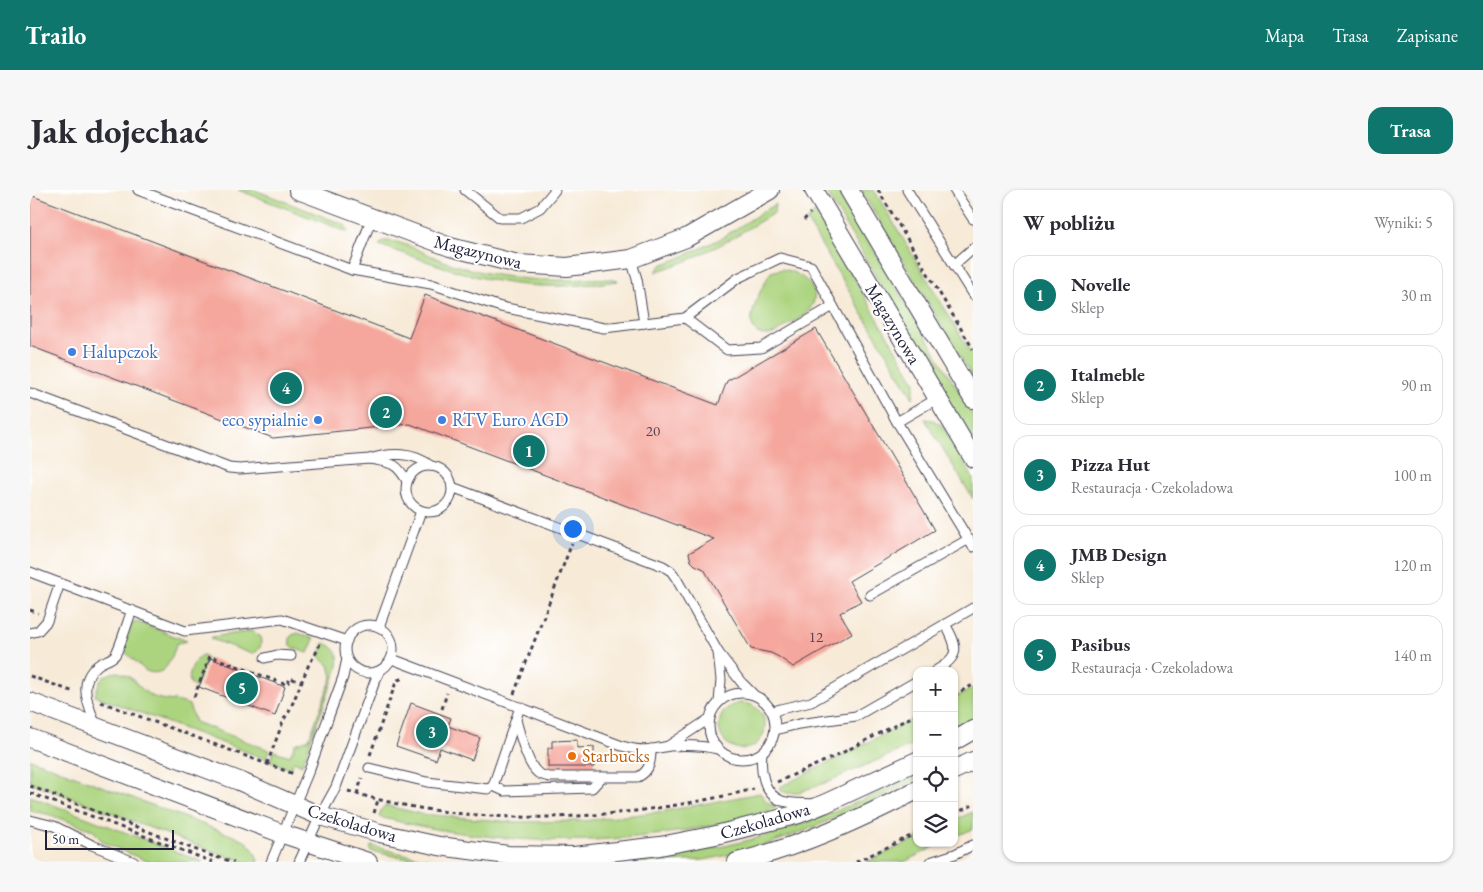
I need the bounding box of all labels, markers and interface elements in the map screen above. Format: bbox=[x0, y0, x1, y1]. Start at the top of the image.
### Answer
text: Trailo bbox=[25, 20, 86, 51]
text: Mapa bbox=[1265, 24, 1304, 47]
text: Trasa bbox=[1332, 24, 1369, 47]
text: Zapisane bbox=[1397, 24, 1458, 47]
button: Trasa bbox=[1368, 107, 1453, 154]
text: Jak dojechać bbox=[30, 108, 209, 153]
text: W pobliżu bbox=[1023, 209, 1115, 236]
text: Wyniki: 5 bbox=[1374, 212, 1433, 233]
street label: Magazynowa bbox=[432, 230, 525, 274]
text: Novelle bbox=[1071, 272, 1130, 297]
street label: Magazynowa bbox=[860, 279, 927, 369]
text: 1 bbox=[1036, 285, 1044, 306]
text: 30 m bbox=[1401, 285, 1432, 306]
text: Sklep bbox=[1071, 297, 1104, 318]
place label: Halupczok bbox=[82, 340, 158, 363]
marker: Halupczok bbox=[66, 346, 78, 358]
text: Italmeble bbox=[1071, 362, 1145, 387]
pin: 4 bbox=[270, 369, 302, 407]
text: 2 bbox=[1036, 375, 1044, 396]
text: 90 m bbox=[1401, 375, 1432, 396]
text: Sklep bbox=[1071, 387, 1104, 408]
pin: 2 bbox=[370, 393, 402, 431]
place label: eco sypialnie bbox=[222, 408, 308, 431]
place label: RTV Euro AGD bbox=[452, 408, 568, 431]
marker: eco sypialnie bbox=[312, 414, 324, 426]
marker: RTV Euro AGD bbox=[436, 414, 448, 426]
house number: 20 bbox=[646, 421, 660, 440]
pin: 1 bbox=[513, 432, 545, 470]
text: Pizza Hut bbox=[1071, 452, 1150, 477]
text: 3 bbox=[1036, 465, 1044, 486]
text: 100 m bbox=[1393, 465, 1432, 486]
text: Restauracja · Czekoladowa bbox=[1071, 477, 1233, 498]
your location bbox=[560, 516, 586, 542]
text: JMB Design bbox=[1071, 542, 1167, 567]
text: 4 bbox=[1036, 555, 1044, 576]
text: 120 m bbox=[1393, 555, 1432, 576]
text: Sklep bbox=[1071, 567, 1104, 588]
house number: 12 bbox=[809, 627, 824, 646]
text: Pasibus bbox=[1071, 632, 1130, 657]
text: 5 bbox=[1036, 645, 1044, 666]
text: 140 m bbox=[1393, 645, 1432, 666]
text: Restauracja · Czekoladowa bbox=[1071, 657, 1233, 678]
map controls bbox=[913, 667, 958, 847]
button: + bbox=[913, 667, 958, 712]
pin: 5 bbox=[226, 669, 258, 707]
button: − bbox=[913, 712, 958, 757]
pin: 3 bbox=[416, 713, 448, 751]
place label: Starbucks bbox=[582, 744, 650, 767]
marker: Starbucks bbox=[566, 750, 578, 762]
button: locate bbox=[913, 757, 958, 802]
street label: Czekoladowa bbox=[717, 797, 813, 844]
street label: Czekoladowa bbox=[305, 798, 400, 847]
button: layers bbox=[913, 802, 958, 847]
scale bar bbox=[45, 827, 174, 850]
text: 50 m bbox=[52, 830, 79, 848]

